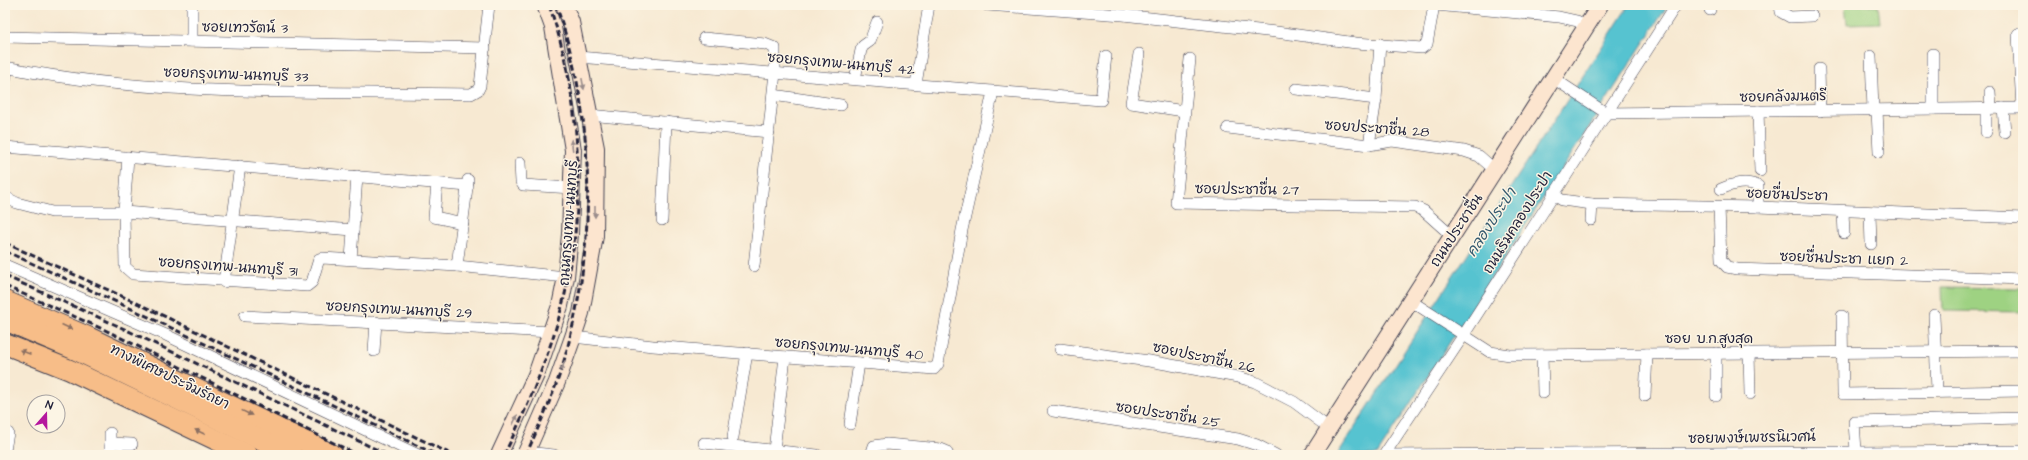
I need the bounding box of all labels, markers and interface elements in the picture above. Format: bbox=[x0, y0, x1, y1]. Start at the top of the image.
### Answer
street label: ซอยเทวรัตน์ 3 bbox=[202, 17, 288, 39]
street label: ซอยกรุงเทพ-นนทบุรี 42 bbox=[766, 48, 916, 80]
street label: ซอยกรุงเทพ-นนทบุรี 33 bbox=[163, 62, 309, 88]
one-way arrow bbox=[580, 77, 586, 90]
street label: ซอยคลังมนตรี bbox=[1739, 86, 1827, 108]
street label: ซอยประชาชื่น 28 bbox=[1324, 111, 1430, 143]
one-way arrow bbox=[569, 139, 575, 151]
street label: ถนนกรุงเทพ-นนทบุรี bbox=[555, 159, 583, 287]
street label: ถนนริมคลองประปา bbox=[1478, 167, 1557, 278]
street label: ซอยประชาชื่น 27 bbox=[1195, 175, 1300, 201]
street label: ซอยชื่นประชา bbox=[1745, 180, 1829, 206]
water label: คลองประปา bbox=[1461, 183, 1522, 261]
street label: ถนนประชาชื่น bbox=[1422, 187, 1488, 271]
one-way arrow bbox=[592, 206, 598, 219]
street label: ซอยชื่นประชา แยก 2 bbox=[1779, 243, 1909, 271]
street label: ซอยกรุงเทพ-นนทบุรี 31 bbox=[158, 252, 299, 282]
street label: ซอยกรุงเทพ-นนทบุรี 29 bbox=[325, 296, 473, 324]
one-way arrow bbox=[61, 324, 72, 330]
street label: ซอย บ.ก.สูงสุด bbox=[1665, 329, 1753, 349]
street label: ซอยกรุงเทพ-นนทบุรี 40 bbox=[774, 333, 924, 365]
street label: ซอยประชาชื่น 26 bbox=[1151, 333, 1258, 379]
street label: ทางพิเศษประจิมรัถยา bbox=[106, 339, 233, 415]
one-way arrow bbox=[18, 348, 30, 354]
one-way arrow bbox=[560, 360, 566, 372]
street label: ซอยประชาชื่น 25 bbox=[1114, 393, 1222, 433]
north arrow bbox=[26, 394, 66, 434]
text: N bbox=[43, 397, 55, 413]
one-way arrow bbox=[241, 410, 253, 417]
one-way arrow bbox=[512, 414, 518, 425]
street label: ซอยพงษ์เพชรนิเวศน์ bbox=[1688, 427, 1817, 449]
one-way arrow bbox=[194, 429, 206, 435]

